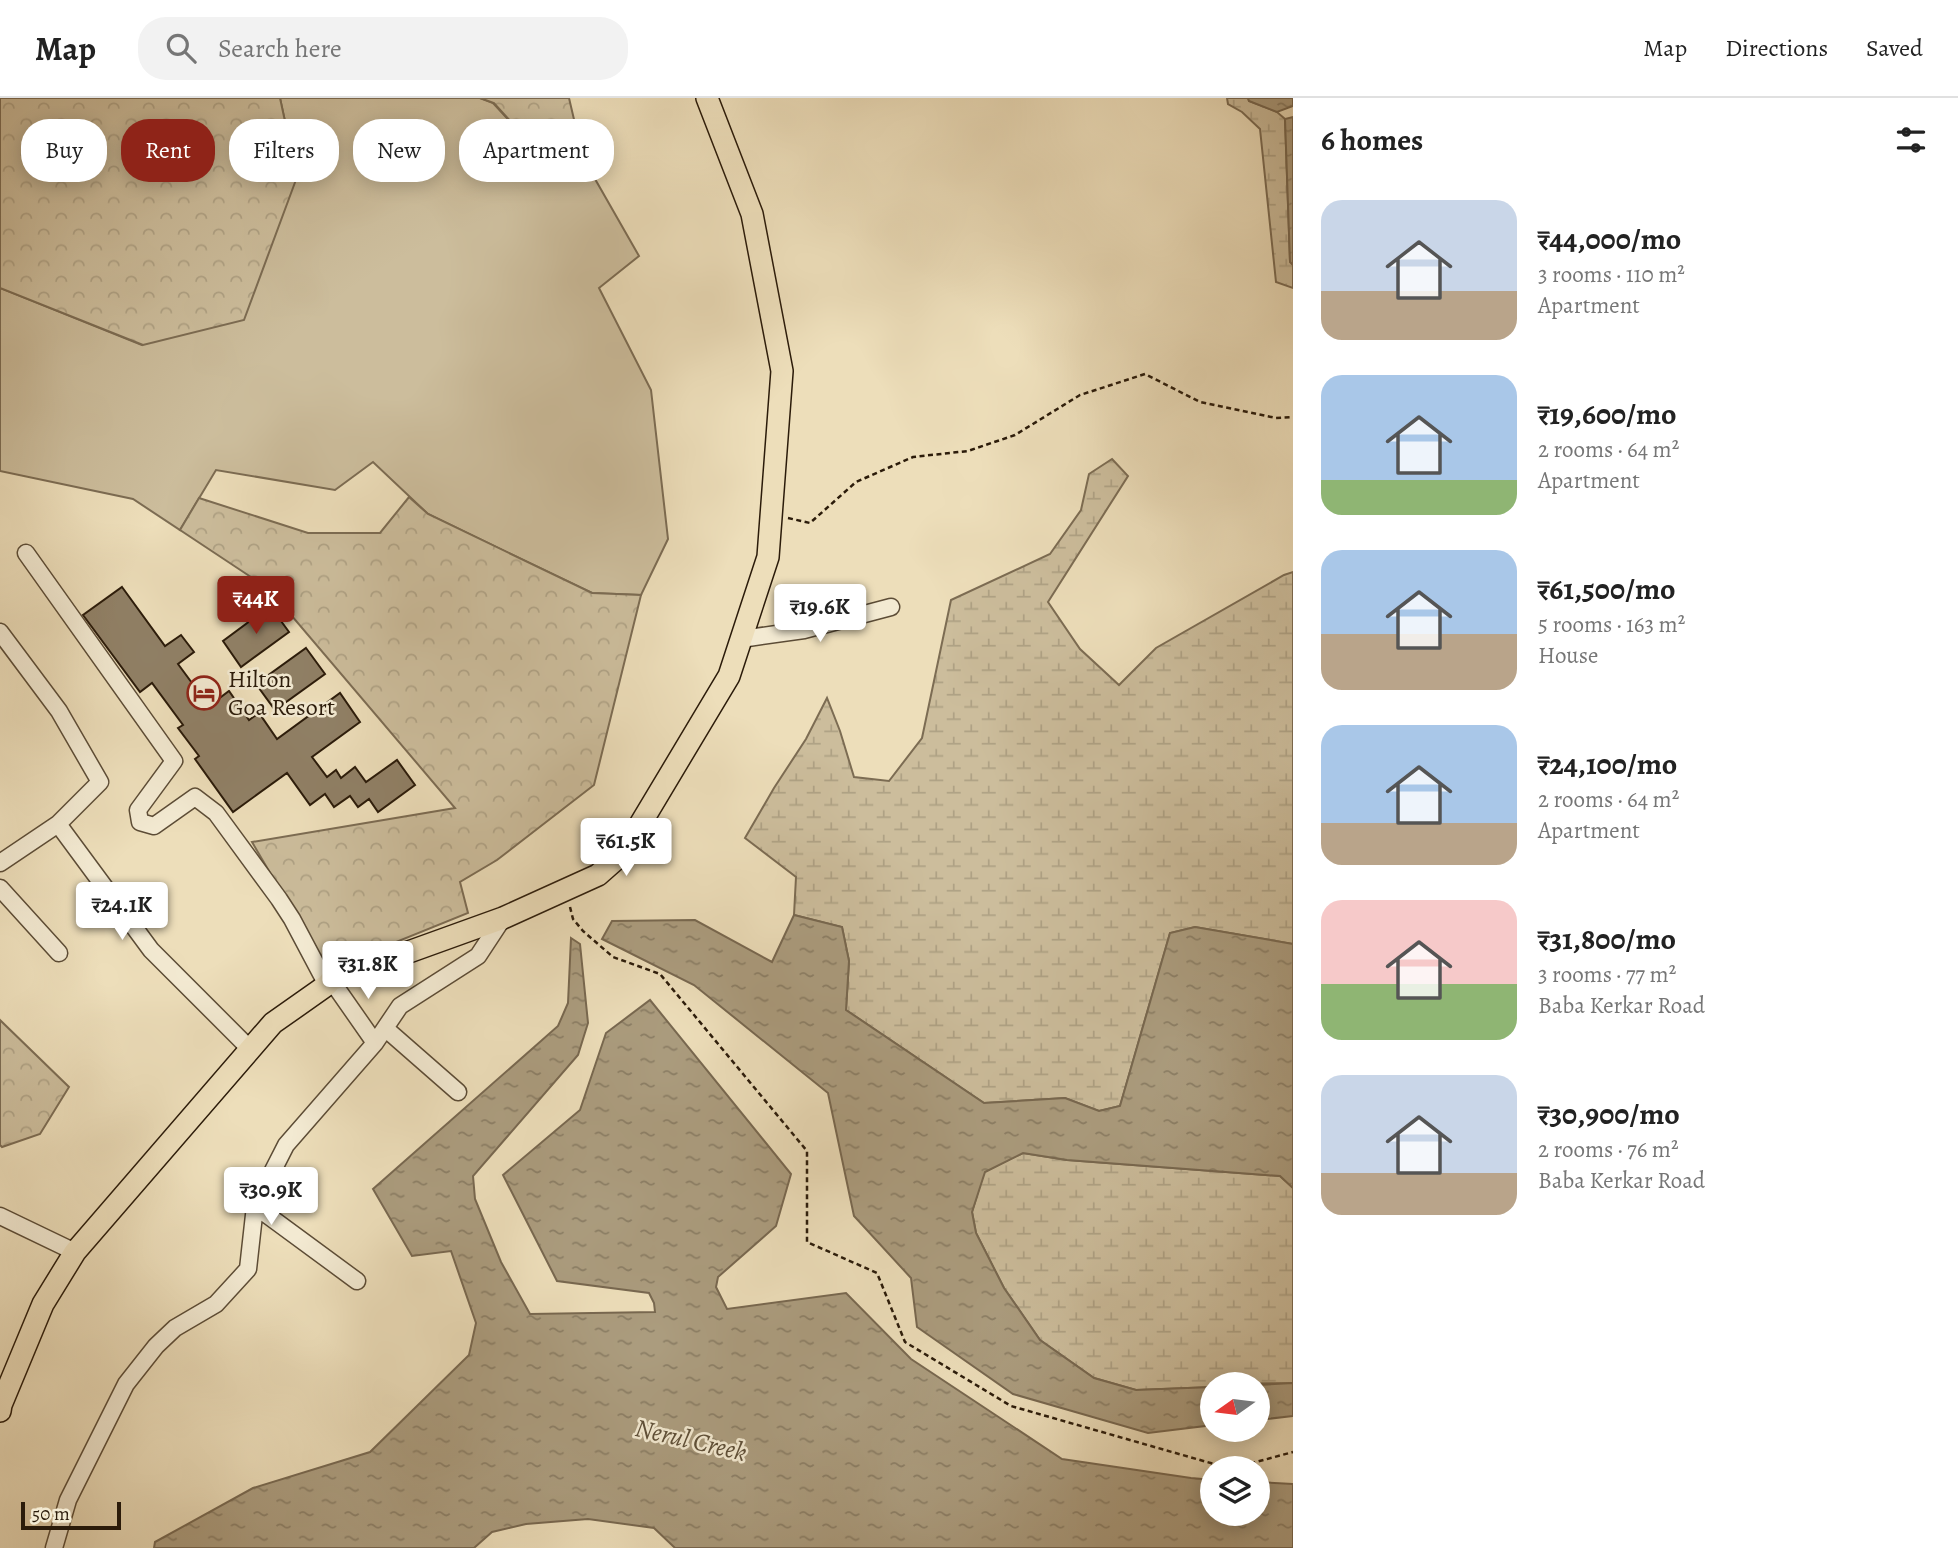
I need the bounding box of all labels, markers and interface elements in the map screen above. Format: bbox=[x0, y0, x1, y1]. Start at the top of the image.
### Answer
search box bbox=[138, 17, 628, 80]
text: Map bbox=[35, 26, 96, 71]
icon: search bbox=[162, 29, 200, 67]
text: Search here bbox=[218, 31, 342, 66]
text: Map bbox=[1643, 32, 1687, 64]
text: Directions bbox=[1725, 32, 1828, 64]
text: Saved bbox=[1866, 32, 1923, 64]
chip: Buy bbox=[21, 119, 107, 182]
chip: Rent bbox=[121, 119, 215, 182]
chip: Filters bbox=[229, 119, 339, 182]
chip: New bbox=[353, 119, 445, 182]
chip: Apartment bbox=[459, 119, 614, 182]
text: 6 homes bbox=[1321, 120, 1423, 160]
icon: filters bbox=[1892, 121, 1930, 159]
text: ₹44,000/mo bbox=[1538, 219, 1681, 259]
icon: home bbox=[1377, 228, 1461, 312]
text: 3 rooms · 110 m² bbox=[1538, 259, 1685, 290]
text: Apartment bbox=[1538, 290, 1640, 321]
text: ₹19,600/mo bbox=[1538, 394, 1677, 434]
icon: home bbox=[1377, 403, 1461, 487]
text: 2 rooms · 64 m² bbox=[1538, 434, 1679, 465]
text: Apartment bbox=[1538, 465, 1640, 496]
text: ₹61,500/mo bbox=[1538, 569, 1676, 609]
pin: ₹44K bbox=[215, 576, 297, 636]
icon: home bbox=[1377, 578, 1461, 662]
text: ₹44K bbox=[233, 583, 279, 614]
pin: ₹19.6K bbox=[763, 584, 877, 644]
text: ₹19.6K bbox=[790, 591, 850, 622]
text: 5 rooms · 163 m² bbox=[1538, 609, 1685, 640]
text: House bbox=[1538, 640, 1598, 671]
place label: Hilton Goa Resort bbox=[228, 663, 335, 723]
hotel icon: Hilton Goa Resort bbox=[185, 674, 223, 712]
text: ₹24,100/mo bbox=[1538, 744, 1677, 784]
icon: home bbox=[1377, 753, 1461, 837]
text: 2 rooms · 64 m² bbox=[1538, 784, 1679, 815]
text: Apartment bbox=[1538, 815, 1640, 846]
pin: ₹61.5K bbox=[569, 818, 683, 878]
text: ₹61.5K bbox=[597, 825, 655, 856]
pin: ₹24.1K bbox=[65, 882, 179, 942]
text: ₹24.1K bbox=[92, 889, 152, 920]
text: ₹31,800/mo bbox=[1538, 919, 1676, 959]
icon: home bbox=[1377, 928, 1461, 1012]
pin: ₹31.8K bbox=[311, 942, 425, 1001]
text: ₹31.8K bbox=[338, 948, 398, 979]
text: 3 rooms · 77 m² bbox=[1538, 959, 1676, 990]
text: Baba Kerkar Road bbox=[1538, 990, 1705, 1021]
text: ₹30,900/mo bbox=[1538, 1094, 1680, 1134]
icon: home bbox=[1377, 1103, 1461, 1187]
text: 2 rooms · 76 m² bbox=[1538, 1134, 1679, 1165]
text: Baba Kerkar Road bbox=[1538, 1165, 1705, 1196]
pin: ₹30.9K bbox=[214, 1168, 328, 1227]
text: ₹30.9K bbox=[240, 1174, 302, 1205]
north arrow bbox=[1200, 1372, 1270, 1442]
map controls bbox=[1200, 1372, 1270, 1526]
water label: Nerul Creek bbox=[632, 1410, 750, 1470]
button: layers bbox=[1200, 1456, 1270, 1526]
scale bar bbox=[21, 1499, 121, 1531]
text: 50 m bbox=[32, 1501, 70, 1527]

